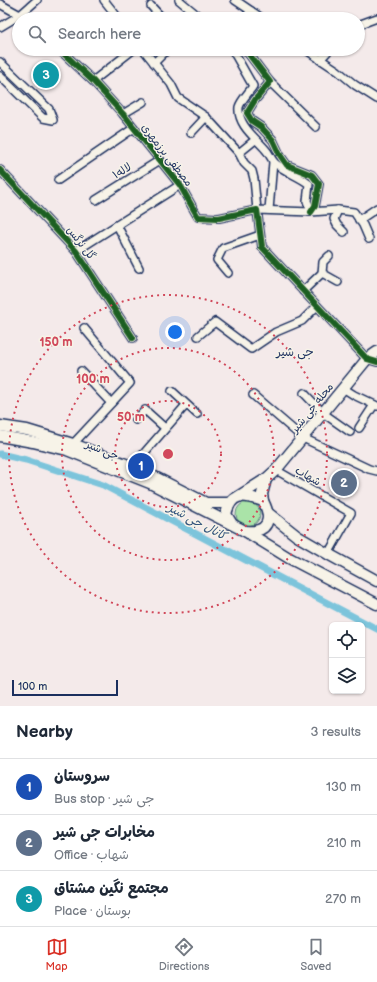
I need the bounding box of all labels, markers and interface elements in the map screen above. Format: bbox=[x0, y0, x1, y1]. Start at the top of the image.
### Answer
search box bbox=[12, 12, 365, 56]
icon: search bbox=[26, 23, 48, 45]
text: Search here bbox=[58, 25, 141, 44]
pin: 3 bbox=[33, 60, 59, 90]
street label: مصطفی برزمهری bbox=[138, 121, 195, 189]
street label: لاله۱ bbox=[110, 160, 134, 182]
street label: گل نرگس bbox=[64, 224, 98, 263]
your location bbox=[165, 322, 185, 342]
text: 150 m bbox=[40, 335, 72, 350]
district label: جی شیر bbox=[275, 345, 314, 360]
text: 100 m bbox=[76, 372, 110, 387]
street label: محله جی شیر bbox=[287, 380, 337, 437]
text: 50 m bbox=[117, 410, 145, 425]
street label: جی شیر bbox=[82, 437, 120, 463]
centre of rings bbox=[161, 447, 175, 461]
pin: 1 bbox=[128, 451, 154, 481]
street label: شهاب bbox=[292, 463, 323, 489]
pin: 2 bbox=[331, 468, 357, 498]
water label: کانال جی شیر bbox=[163, 499, 230, 545]
map controls bbox=[329, 622, 365, 694]
button: locate bbox=[329, 622, 365, 658]
button: layers bbox=[329, 658, 365, 694]
scale bar bbox=[12, 678, 118, 697]
text: 100 m bbox=[18, 680, 47, 693]
text: Nearby bbox=[16, 722, 73, 742]
text: 3 results bbox=[310, 724, 361, 740]
text: سروستان bbox=[54, 767, 110, 786]
text: 1 bbox=[26, 779, 32, 795]
text: 130 m bbox=[326, 779, 361, 795]
text: Bus stop · جی شیر bbox=[54, 791, 154, 807]
text: مخابرات جی شیر bbox=[54, 823, 155, 842]
text: 2 bbox=[25, 835, 33, 851]
text: 210 m bbox=[327, 835, 361, 851]
text: Office · شهاب bbox=[54, 847, 129, 863]
text: مجتمع نگین مشتاق bbox=[54, 879, 169, 898]
text: 3 bbox=[25, 891, 33, 907]
text: 270 m bbox=[325, 891, 361, 907]
text: Place · بوستان bbox=[54, 903, 131, 919]
tab: Map bbox=[46, 936, 68, 973]
tab: Directions bbox=[159, 936, 209, 973]
tab: Saved bbox=[301, 936, 331, 973]

